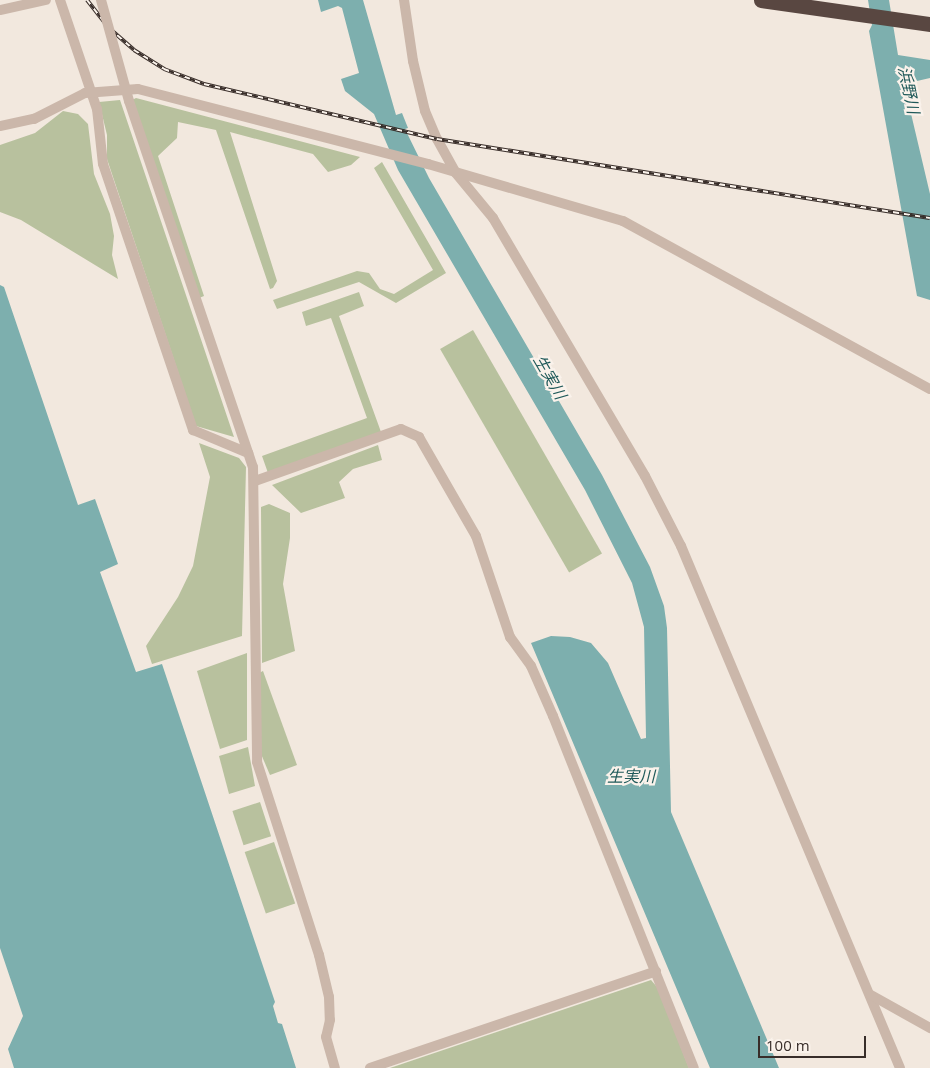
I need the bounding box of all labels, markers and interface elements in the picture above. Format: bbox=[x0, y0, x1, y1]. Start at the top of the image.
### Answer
water label: 浜野川 bbox=[895, 65, 923, 115]
water label: 生実川 bbox=[530, 351, 570, 403]
water label: 生実川 bbox=[607, 766, 655, 786]
scale bar bbox=[760, 1026, 868, 1058]
text: 100 m bbox=[766, 1035, 810, 1055]

